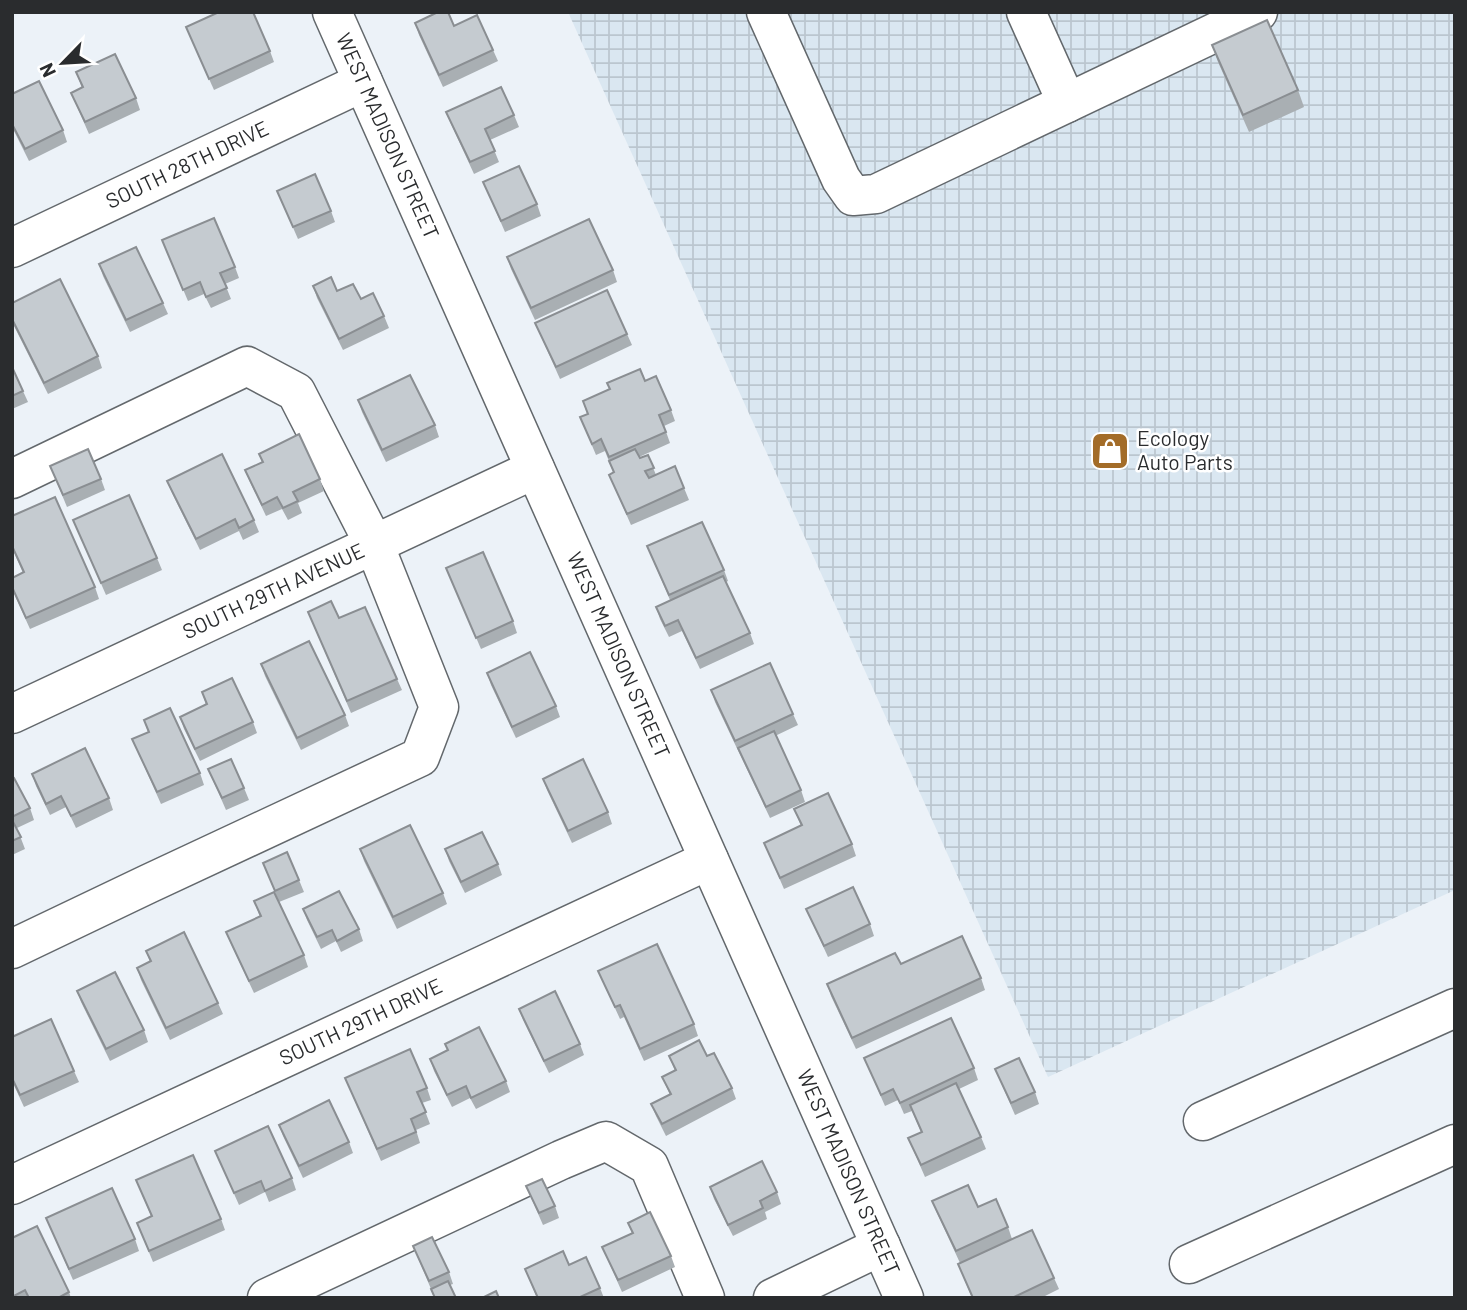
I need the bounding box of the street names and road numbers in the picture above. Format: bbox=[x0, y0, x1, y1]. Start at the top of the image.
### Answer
street label: WEST MADISON STREET bbox=[332, 29, 445, 243]
street label: SOUTH 28TH DRIVE bbox=[101, 115, 272, 213]
street label: SOUTH 29TH AVENUE bbox=[178, 537, 368, 643]
street label: WEST MADISON STREET bbox=[563, 548, 676, 762]
street label: SOUTH 29TH DRIVE bbox=[275, 972, 446, 1070]
street label: WEST MADISON STREET bbox=[793, 1065, 906, 1279]

